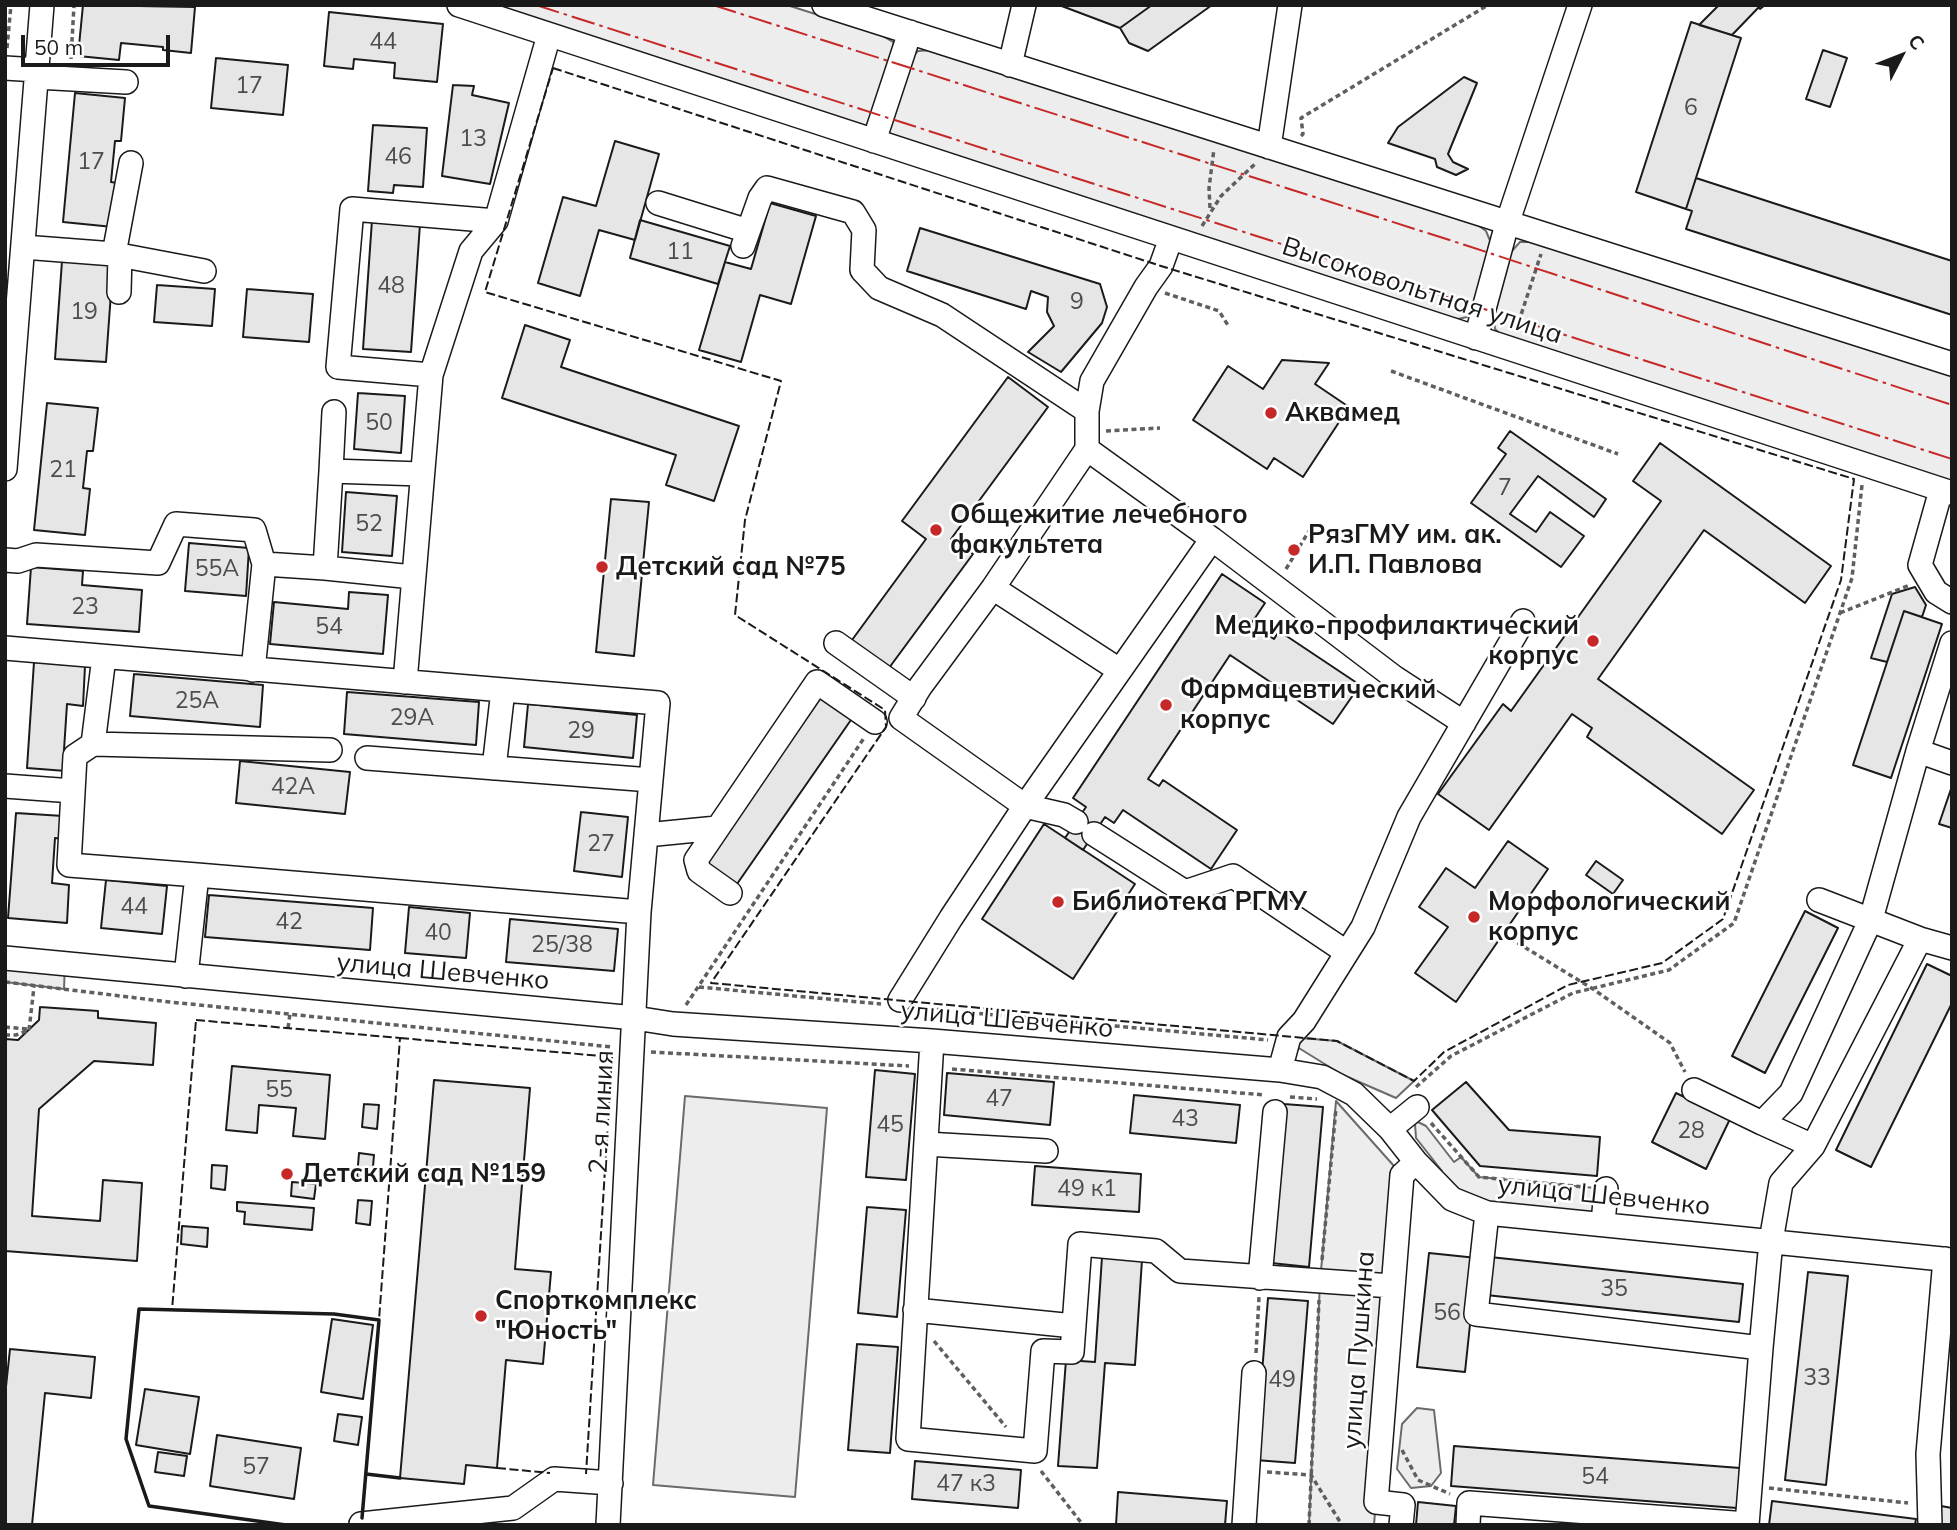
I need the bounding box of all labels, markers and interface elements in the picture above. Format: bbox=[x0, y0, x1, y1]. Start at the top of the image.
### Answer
scale bar bbox=[24, 21, 173, 65]
north arrow bbox=[1866, 21, 1936, 91]
house number: 44 bbox=[369, 28, 397, 56]
text: С bbox=[1903, 29, 1930, 55]
text: 50 m bbox=[34, 34, 83, 60]
house number: 17 bbox=[235, 72, 263, 100]
house number: 6 bbox=[1684, 94, 1698, 122]
house number: 13 bbox=[459, 125, 487, 153]
house number: 46 bbox=[384, 143, 412, 171]
house number: 17 bbox=[77, 148, 105, 176]
street label: Высоковольтная улица bbox=[1278, 231, 1566, 351]
house number: 11 bbox=[666, 238, 694, 266]
house number: 48 bbox=[377, 272, 405, 300]
house number: 9 bbox=[1070, 288, 1084, 316]
house number: 19 bbox=[70, 298, 98, 326]
place label: Аквамед bbox=[1285, 397, 1400, 429]
marker: Аквамед bbox=[1263, 405, 1279, 421]
house number: 50 bbox=[365, 409, 393, 437]
house number: 21 bbox=[49, 456, 77, 484]
house number: 7 bbox=[1498, 474, 1512, 502]
place label: Общежитие лечебного факультета bbox=[950, 499, 1248, 560]
house number: 52 bbox=[355, 510, 383, 538]
place label: РязГМУ им. ак. И.П. Павлова bbox=[1308, 519, 1502, 580]
marker: Общежитие лечебного факультета bbox=[928, 522, 944, 538]
marker: РязГМУ им. ак. И.П. Павлова bbox=[1286, 542, 1302, 558]
place label: Детский сад №75 bbox=[616, 551, 846, 583]
house number: 55А bbox=[195, 555, 239, 583]
marker: Детский сад №75 bbox=[594, 559, 610, 575]
house number: 23 bbox=[71, 593, 99, 621]
place label: Медико-профилактический корпус bbox=[1215, 610, 1579, 672]
house number: 54 bbox=[315, 613, 343, 641]
marker: Медико-профилактический корпус bbox=[1585, 633, 1601, 649]
place label: Фармацевтический корпус bbox=[1180, 674, 1436, 736]
house number: 25А bbox=[175, 687, 219, 715]
marker: Фармацевтический корпус bbox=[1158, 697, 1174, 713]
house number: 29А bbox=[390, 704, 434, 732]
house number: 29 bbox=[567, 717, 595, 745]
house number: 42А bbox=[271, 773, 315, 801]
house number: 27 bbox=[587, 830, 615, 858]
place label: Библиотека РГМУ bbox=[1072, 886, 1307, 918]
place label: Морфологический корпус bbox=[1488, 886, 1731, 948]
house number: 44 bbox=[120, 893, 148, 921]
marker: Библиотека РГМУ bbox=[1050, 894, 1066, 910]
house number: 42 bbox=[275, 908, 303, 936]
marker: Морфологический корпус bbox=[1466, 909, 1482, 925]
house number: 40 bbox=[424, 919, 452, 947]
house number: 25/38 bbox=[531, 931, 593, 959]
street label: улица Шевченко bbox=[335, 947, 551, 997]
street label: улица Шевченко bbox=[899, 995, 1115, 1045]
street label: 2-я линия bbox=[583, 1049, 621, 1175]
house number: 55 bbox=[265, 1076, 293, 1104]
house number: 47 bbox=[985, 1085, 1013, 1113]
house number: 43 bbox=[1171, 1105, 1199, 1133]
house number: 45 bbox=[876, 1111, 904, 1139]
house number: 28 bbox=[1677, 1117, 1705, 1145]
place label: Детский сад №159 bbox=[301, 1158, 546, 1190]
marker: Детский сад №159 bbox=[279, 1166, 295, 1182]
street label: улица Шевченко bbox=[1496, 1169, 1712, 1223]
house number: 49 к1 bbox=[1057, 1175, 1117, 1203]
street label: улица Пушкина bbox=[1337, 1250, 1381, 1450]
house number: 35 bbox=[1600, 1275, 1628, 1303]
place label: Спорткомплекс "Юность" bbox=[495, 1285, 697, 1346]
house number: 56 bbox=[1433, 1299, 1461, 1327]
marker: Спорткомплекс "Юность" bbox=[473, 1308, 489, 1324]
house number: 33 bbox=[1803, 1364, 1831, 1392]
house number: 49 bbox=[1268, 1366, 1296, 1394]
house number: 57 bbox=[242, 1453, 270, 1481]
house number: 54 bbox=[1581, 1463, 1609, 1491]
house number: 47 к3 bbox=[936, 1470, 996, 1498]

